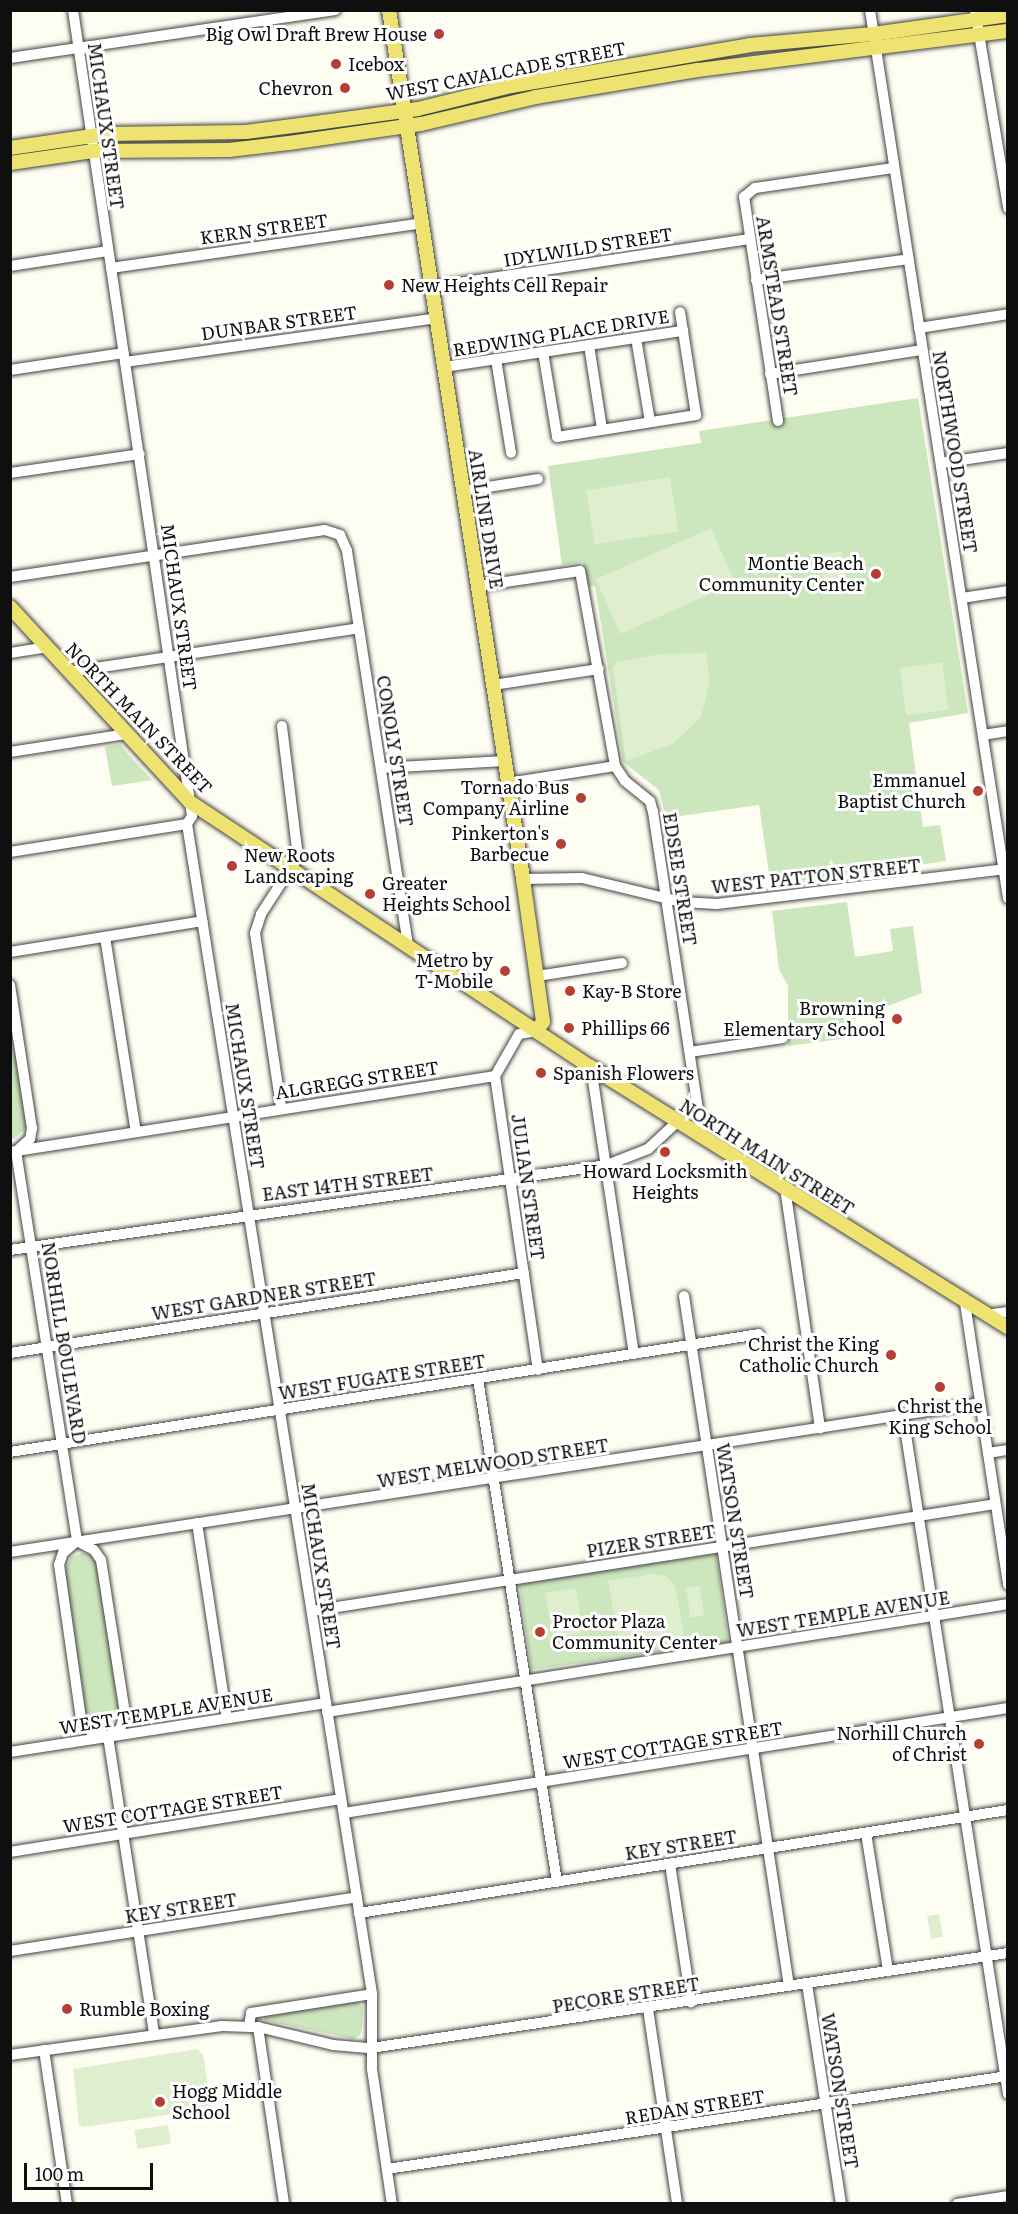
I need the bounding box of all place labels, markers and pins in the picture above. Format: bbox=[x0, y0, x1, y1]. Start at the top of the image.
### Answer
place label: Big Owl Draft Brew House bbox=[205, 23, 427, 45]
marker: Big Owl Draft Brew House bbox=[432, 27, 446, 41]
place label: Icebox bbox=[348, 53, 404, 75]
marker: Icebox bbox=[329, 57, 343, 71]
place label: Chevron bbox=[258, 77, 333, 99]
marker: Chevron bbox=[338, 81, 352, 95]
place label: New Heights Cell Repair bbox=[401, 274, 608, 296]
marker: New Heights Cell Repair bbox=[382, 278, 396, 292]
place label: Montie Beach Community Center bbox=[699, 553, 864, 596]
marker: Montie Beach Community Center bbox=[869, 567, 883, 581]
place label: Emmanuel Baptist Church bbox=[837, 770, 966, 812]
place label: Tornado Bus Company Airline bbox=[423, 777, 569, 820]
marker: Emmanuel Baptist Church bbox=[971, 784, 985, 798]
marker: Tornado Bus Company Airline bbox=[574, 791, 588, 805]
place label: Pinkerton's Barbecue bbox=[451, 823, 549, 866]
marker: Pinkerton's Barbecue bbox=[554, 837, 568, 851]
place label: New Roots Landscaping bbox=[244, 845, 354, 888]
marker: New Roots Landscaping bbox=[225, 859, 239, 873]
place label: Greater Heights School bbox=[382, 873, 510, 916]
marker: Greater Heights School bbox=[363, 887, 377, 901]
place label: Metro by T-Mobile bbox=[415, 950, 493, 992]
marker: Metro by T-Mobile bbox=[498, 964, 512, 978]
place label: Kay-B Store bbox=[582, 980, 682, 1002]
marker: Kay-B Store bbox=[563, 984, 577, 998]
place label: Browning Elementary School bbox=[723, 998, 885, 1040]
marker: Browning Elementary School bbox=[890, 1012, 904, 1026]
place label: Phillips 66 bbox=[581, 1017, 670, 1039]
marker: Phillips 66 bbox=[562, 1021, 576, 1035]
place label: Spanish Flowers bbox=[553, 1062, 694, 1084]
marker: Spanish Flowers bbox=[534, 1066, 548, 1080]
marker: Howard Locksmith Heights bbox=[658, 1145, 672, 1159]
place label: Howard Locksmith Heights bbox=[582, 1161, 748, 1204]
place label: Christ the King Catholic Church bbox=[739, 1334, 879, 1376]
marker: Christ the King Catholic Church bbox=[884, 1348, 898, 1362]
marker: Christ the King School bbox=[933, 1380, 947, 1394]
place label: Christ the King School bbox=[888, 1396, 992, 1438]
place label: Proctor Plaza Community Center bbox=[552, 1611, 717, 1654]
marker: Proctor Plaza Community Center bbox=[533, 1625, 547, 1639]
place label: Norhill Church of Christ bbox=[836, 1723, 967, 1766]
marker: Norhill Church of Christ bbox=[972, 1737, 986, 1751]
place label: Rumble Boxing bbox=[79, 1998, 209, 2020]
marker: Rumble Boxing bbox=[60, 2002, 74, 2016]
place label: Hogg Middle School bbox=[172, 2081, 282, 2124]
marker: Hogg Middle School bbox=[153, 2095, 167, 2109]

